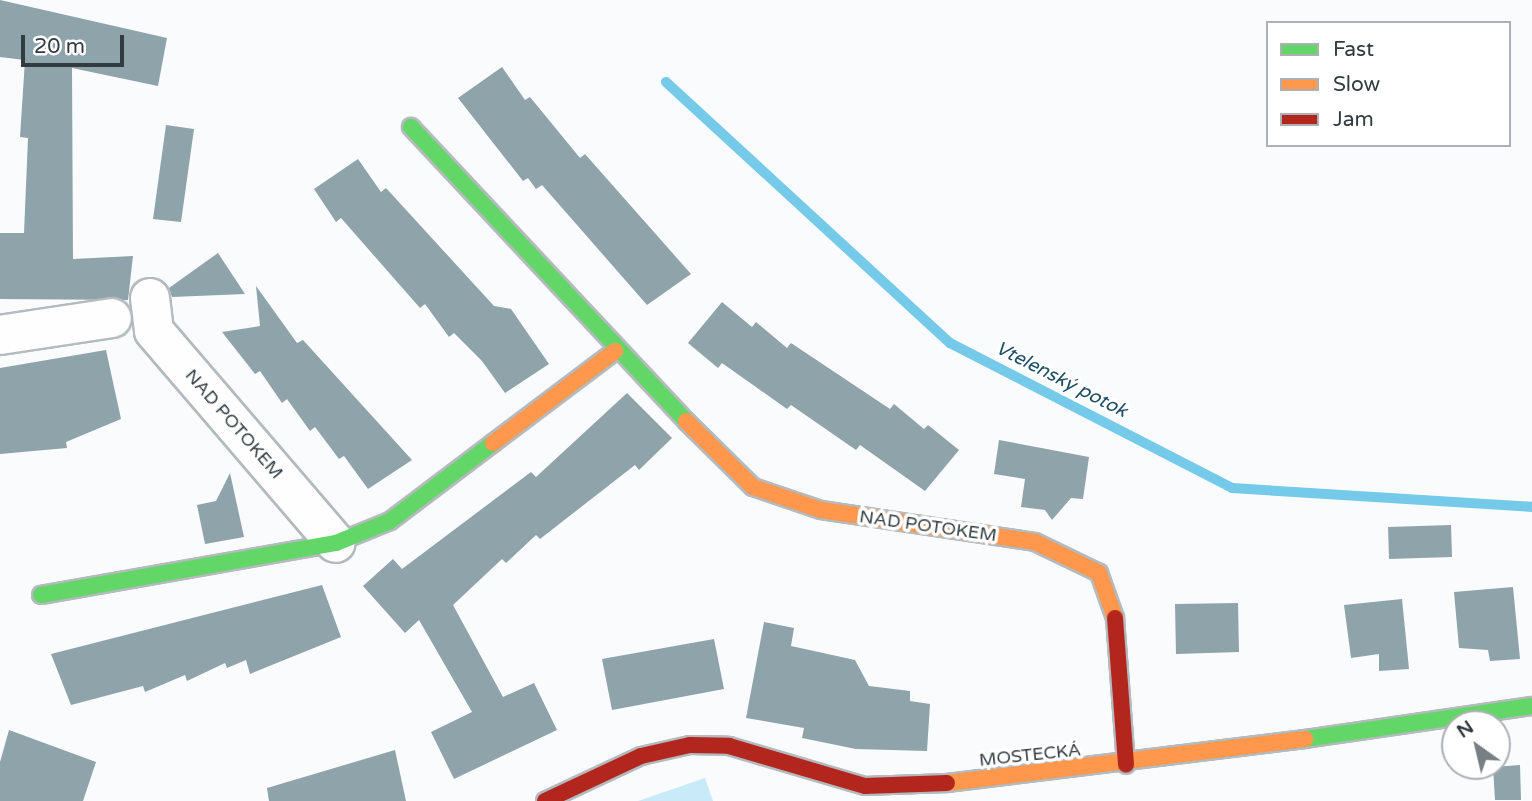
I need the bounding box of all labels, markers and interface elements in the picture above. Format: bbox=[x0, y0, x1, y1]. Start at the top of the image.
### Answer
scale bar bbox=[24, 21, 128, 65]
legend bbox=[1266, 21, 1511, 147]
text: 20 m bbox=[34, 34, 85, 59]
text: Fast bbox=[1333, 37, 1374, 62]
text: Slow bbox=[1333, 72, 1380, 97]
text: Jam bbox=[1333, 107, 1374, 132]
water label: Vtelenský potok bbox=[991, 337, 1131, 423]
street label: NAD POTOKEM bbox=[180, 365, 288, 483]
street label: NAD POTOKEM bbox=[858, 506, 998, 546]
north arrow bbox=[1441, 710, 1511, 780]
text: N bbox=[1453, 716, 1478, 743]
street label: MOSTECKÁ bbox=[978, 739, 1082, 771]

